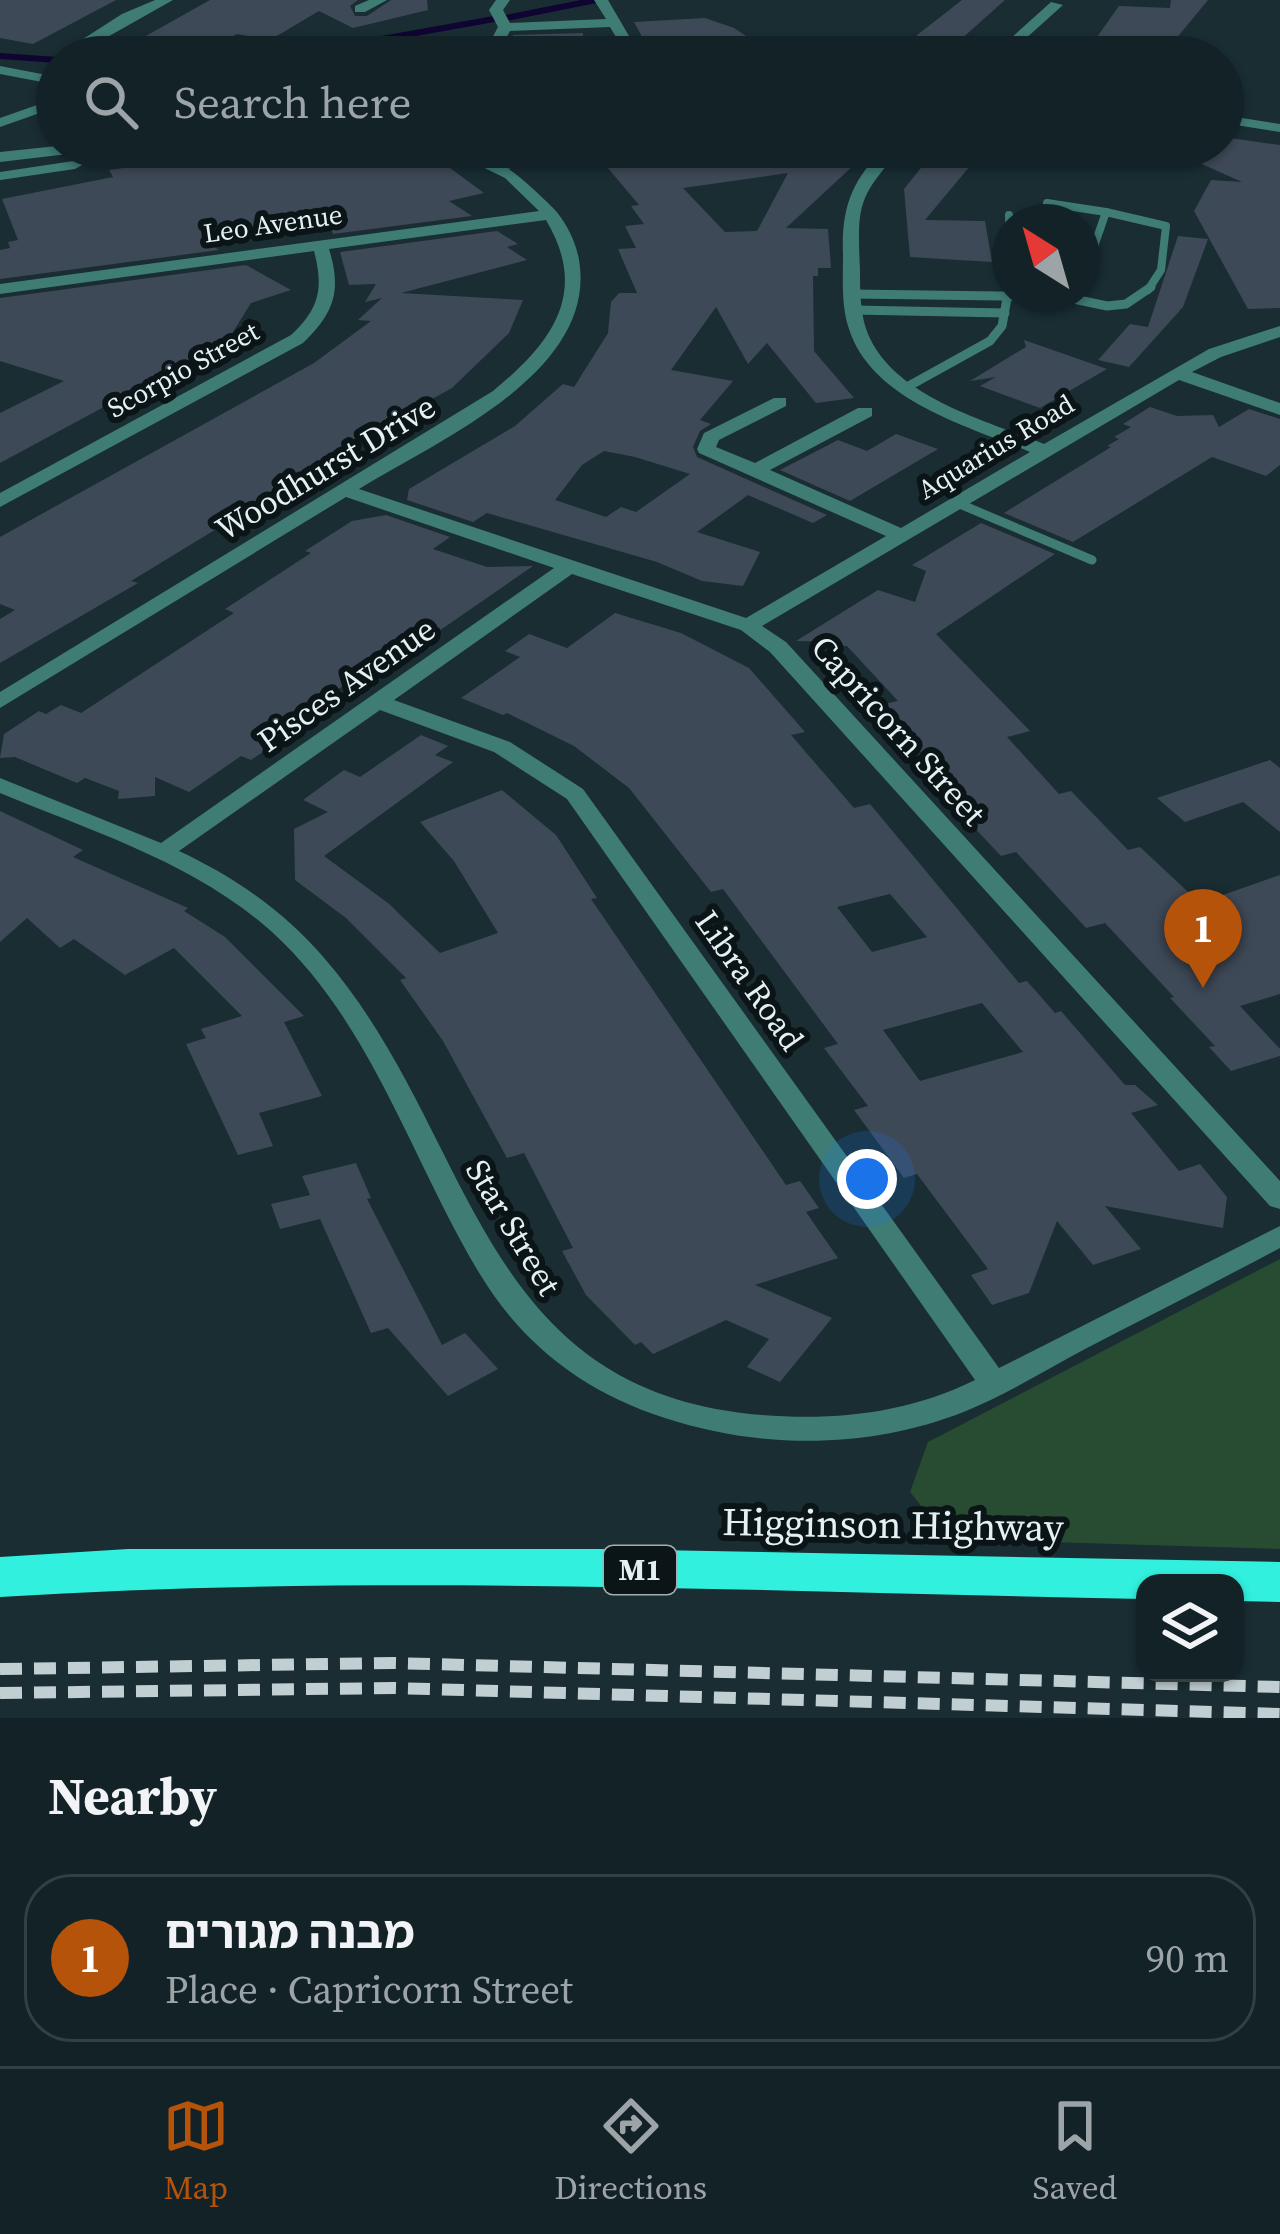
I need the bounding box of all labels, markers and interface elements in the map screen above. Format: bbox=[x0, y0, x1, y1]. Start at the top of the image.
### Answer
search box bbox=[36, 36, 1244, 168]
icon: search bbox=[78, 69, 144, 135]
text: Search here bbox=[174, 71, 411, 133]
street label: Leo Avenue bbox=[201, 195, 345, 252]
north arrow bbox=[992, 204, 1100, 312]
street label: Scorpio Street bbox=[100, 313, 265, 426]
street label: Woodhurst Drive bbox=[207, 384, 444, 551]
street label: Aquarius Road bbox=[911, 385, 1081, 508]
street label: Pisces Avenue bbox=[249, 607, 444, 762]
street label: Capricorn Street bbox=[801, 626, 996, 835]
pin: 1 bbox=[1164, 889, 1242, 988]
street label: Libra Road bbox=[685, 901, 814, 1060]
your location bbox=[837, 1149, 897, 1209]
street label: Star Street bbox=[455, 1151, 572, 1304]
street label: Higginson Highway bbox=[722, 1495, 1064, 1554]
road number: M1 bbox=[604, 1546, 676, 1594]
map controls bbox=[1136, 1574, 1244, 1682]
button: layers bbox=[1136, 1574, 1244, 1682]
text: Nearby bbox=[48, 1761, 217, 1831]
text: מבנה מגורים bbox=[165, 1901, 415, 1963]
text: 1 bbox=[79, 1932, 101, 1985]
text: 90 m bbox=[1146, 1932, 1229, 1985]
text: Place · Capricorn Street bbox=[165, 1963, 573, 2016]
tab: Map bbox=[163, 2093, 229, 2210]
tab: Directions bbox=[554, 2093, 707, 2210]
tab: Saved bbox=[1033, 2093, 1117, 2210]

